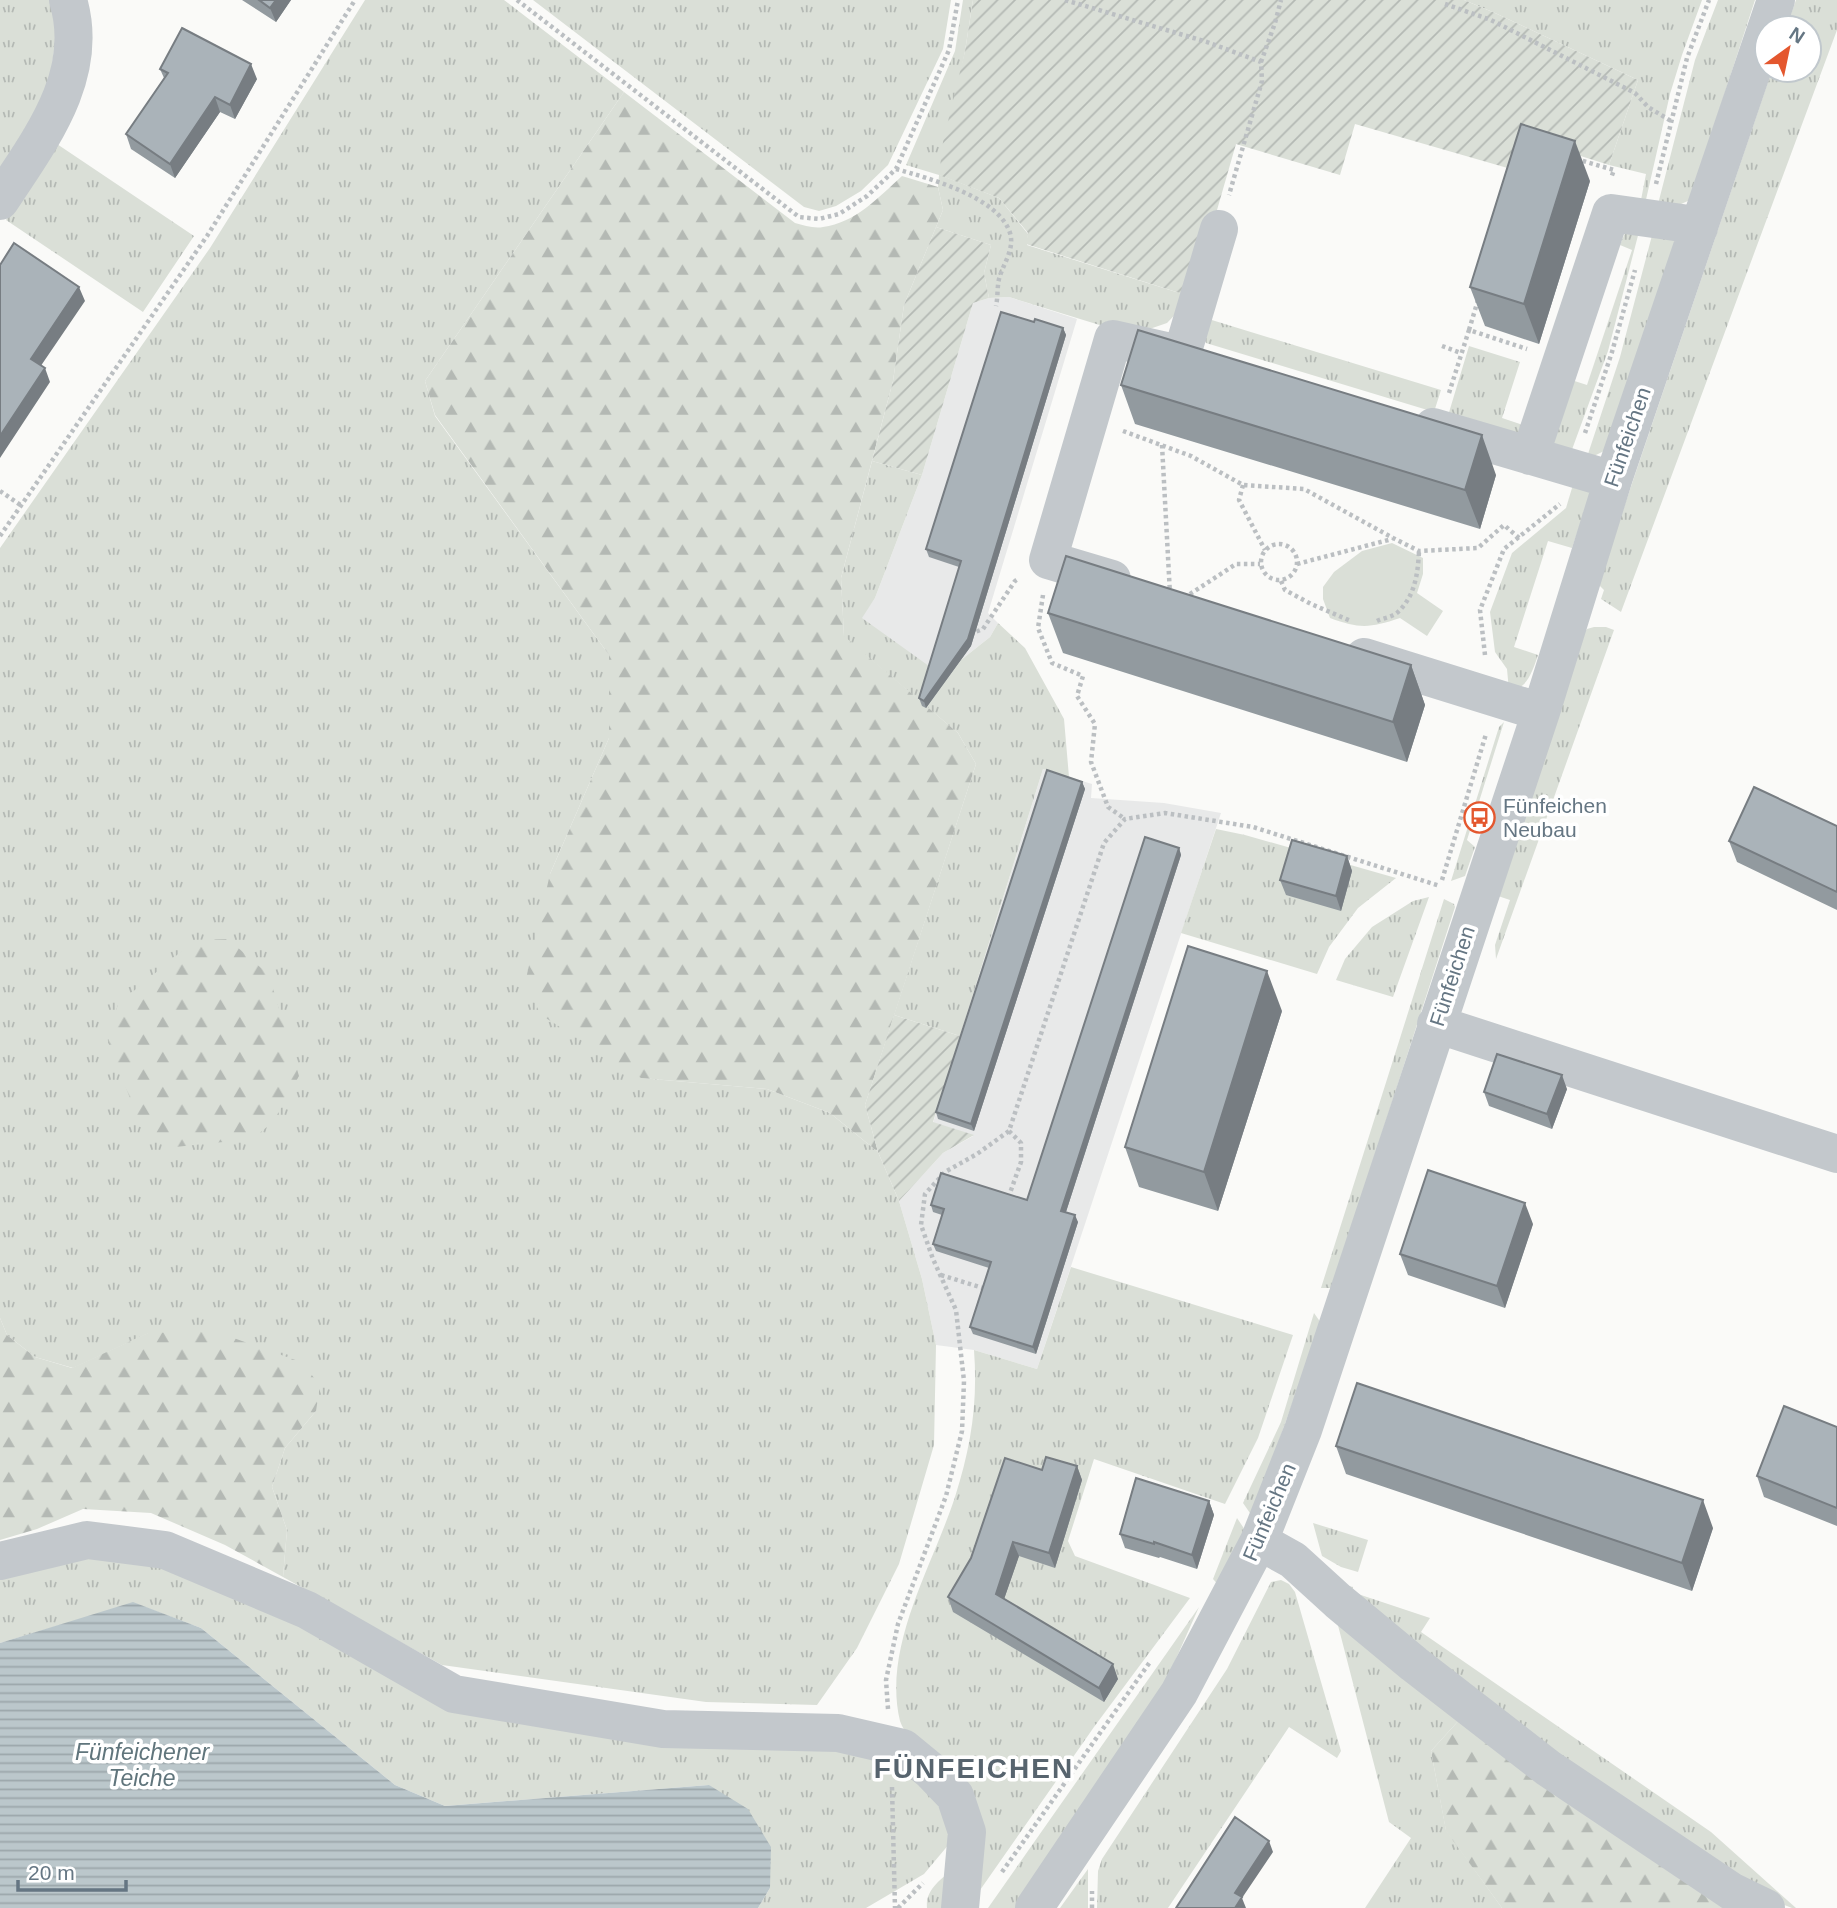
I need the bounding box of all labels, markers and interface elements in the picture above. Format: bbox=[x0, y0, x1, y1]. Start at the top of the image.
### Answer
north arrow bbox=[1753, 14, 1823, 84]
text: N bbox=[1786, 23, 1808, 48]
street label: Fünfeichen bbox=[1599, 384, 1655, 490]
place label: Fünfeichen Neubau bbox=[1503, 794, 1607, 841]
bus stop icon: Fünfeichen Neubau bbox=[1463, 800, 1497, 834]
street label: Fünfeichen bbox=[1425, 923, 1479, 1029]
street label: Fünfeichen bbox=[1238, 1460, 1300, 1564]
water label: Fünfeichener Teiche bbox=[75, 1739, 210, 1791]
district label: FÜNFEICHEN bbox=[874, 1753, 1074, 1784]
scale bar bbox=[18, 1848, 126, 1892]
text: 20 m bbox=[28, 1861, 75, 1884]

